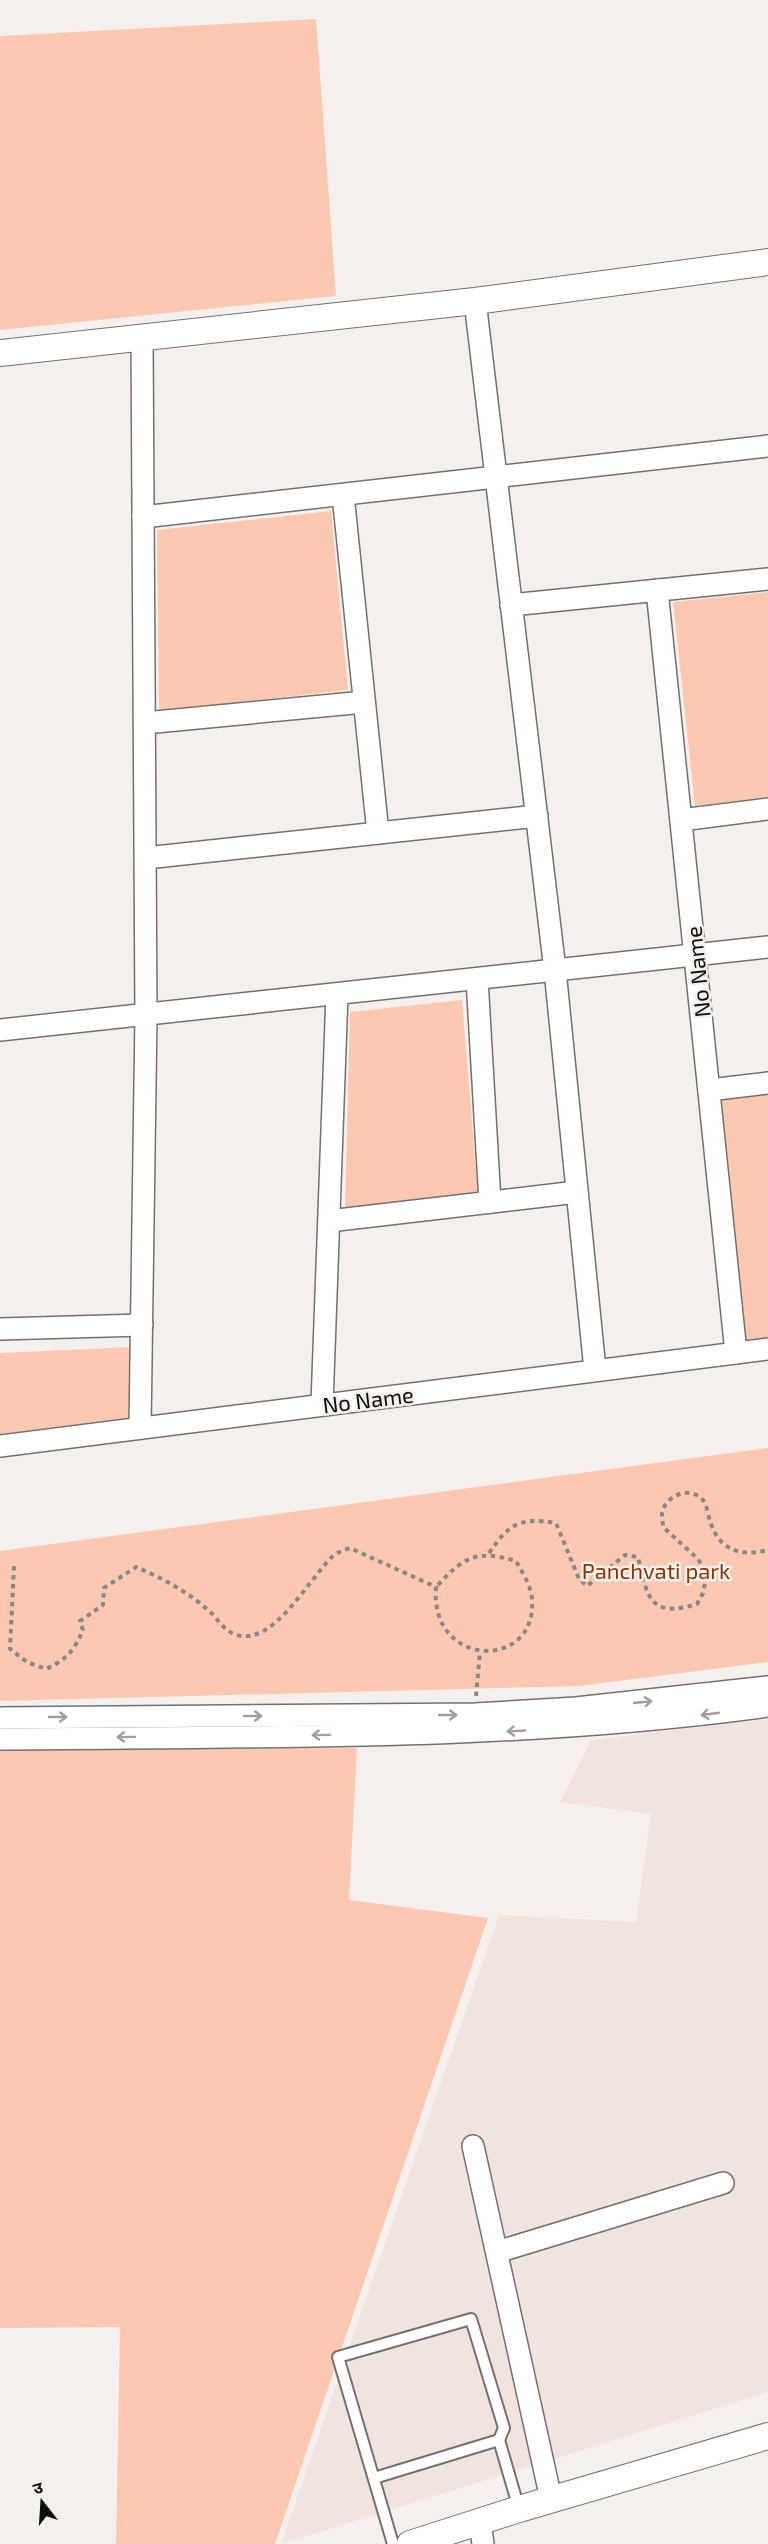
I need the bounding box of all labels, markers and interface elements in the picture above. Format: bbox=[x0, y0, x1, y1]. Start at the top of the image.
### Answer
street label: No Name bbox=[679, 925, 715, 1019]
street label: No Name bbox=[321, 1381, 415, 1417]
park label: Panchvati park bbox=[582, 1557, 730, 1583]
one-way arrow bbox=[633, 1696, 652, 1707]
one-way arrow bbox=[438, 1709, 458, 1721]
one-way arrow bbox=[701, 1709, 720, 1720]
one-way arrow bbox=[243, 1710, 263, 1722]
one-way arrow bbox=[48, 1712, 68, 1723]
one-way arrow bbox=[506, 1725, 526, 1736]
one-way arrow bbox=[311, 1729, 331, 1741]
one-way arrow bbox=[116, 1732, 136, 1743]
north arrow bbox=[12, 2472, 72, 2532]
text: उ bbox=[30, 2477, 45, 2498]

